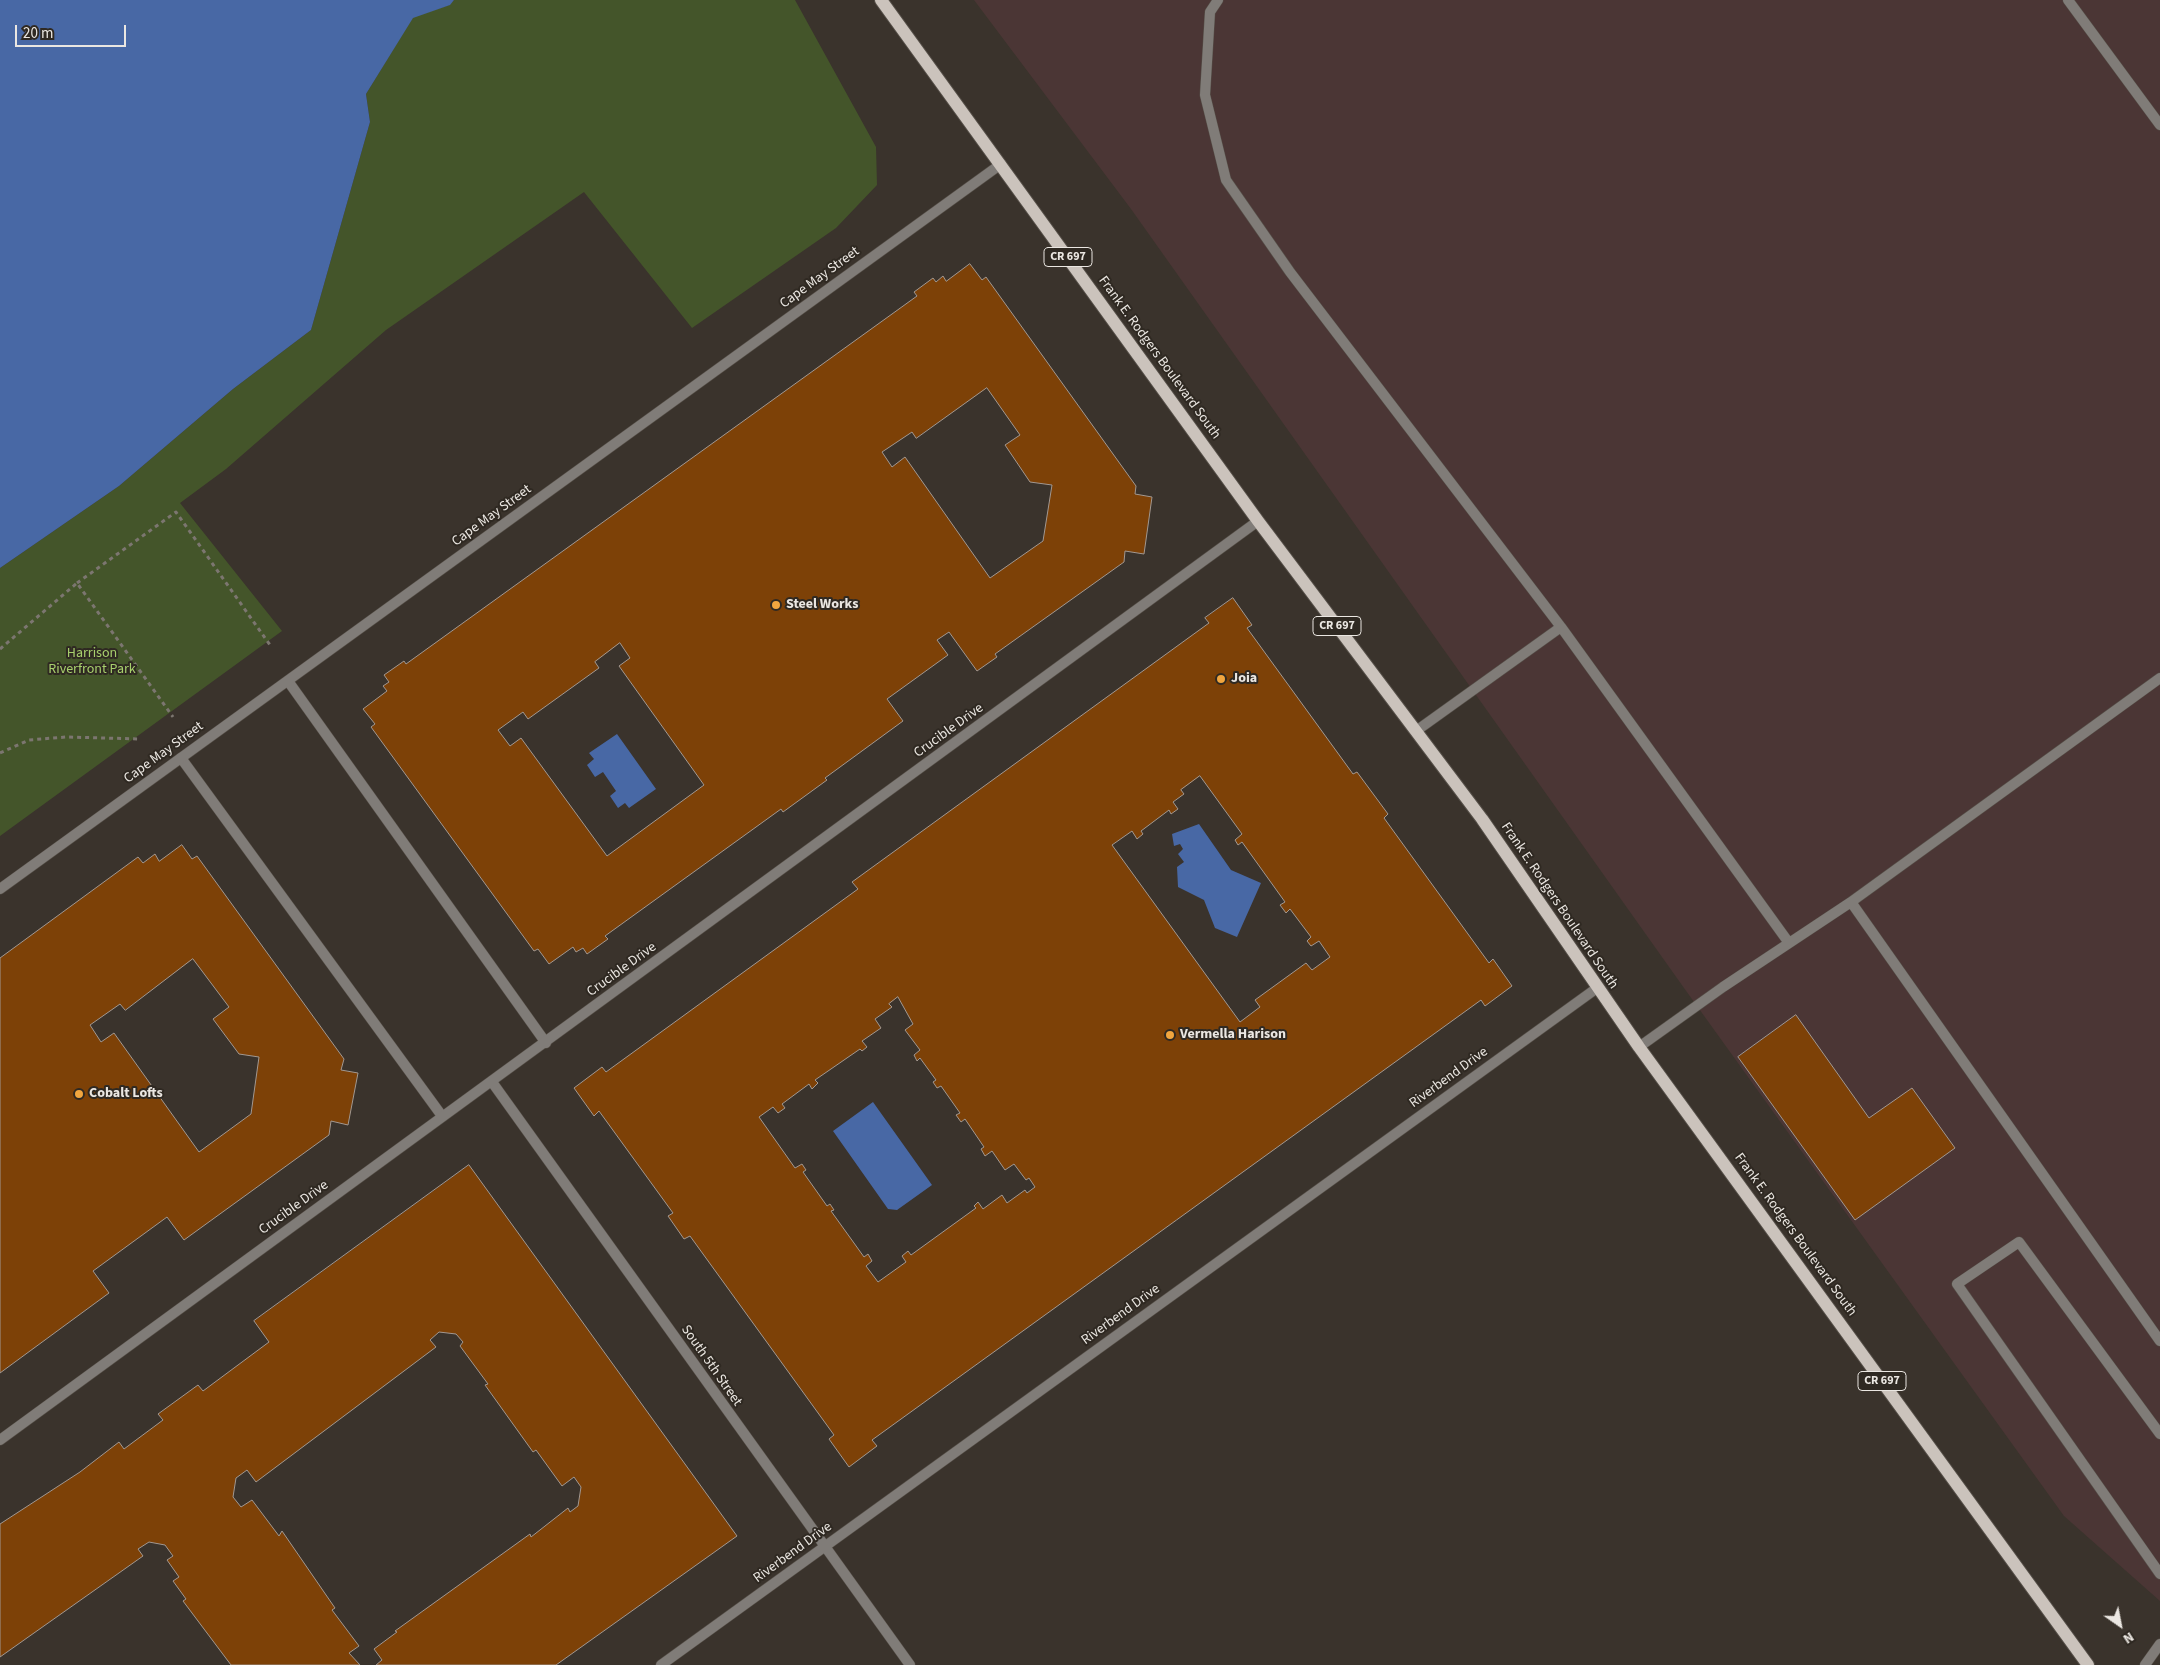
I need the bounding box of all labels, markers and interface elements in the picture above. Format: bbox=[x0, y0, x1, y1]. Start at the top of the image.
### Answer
scale bar bbox=[18, 15, 129, 47]
text: 20 m bbox=[23, 23, 53, 44]
street label: Cape May Street bbox=[777, 244, 863, 312]
road number: CR 697 bbox=[1044, 248, 1092, 266]
street label: Frank E. Rodgers Boulevard South bbox=[1094, 273, 1224, 443]
street label: Cape May Street bbox=[449, 482, 535, 550]
place label: Steel Works bbox=[786, 597, 858, 613]
marker: Steel Works bbox=[770, 599, 782, 611]
road number: CR 697 bbox=[1313, 616, 1361, 636]
park label: Harrison Riverfront Park bbox=[48, 646, 136, 679]
place label: Joia bbox=[1231, 671, 1257, 687]
marker: Joia bbox=[1215, 673, 1227, 685]
street label: Crucible Drive bbox=[911, 700, 987, 762]
street label: Cape May Street bbox=[121, 719, 207, 787]
street label: Frank E. Rodgers Boulevard South bbox=[1497, 819, 1621, 993]
street label: Crucible Drive bbox=[584, 939, 660, 1001]
place label: Vermella Harison bbox=[1180, 1027, 1286, 1043]
marker: Vermella Harison bbox=[1164, 1029, 1176, 1041]
street label: Riverbend Drive bbox=[1406, 1044, 1492, 1112]
place label: Cobalt Lofts bbox=[89, 1086, 163, 1102]
marker: Cobalt Lofts bbox=[73, 1088, 85, 1100]
street label: Frank E. Rodgers Boulevard South bbox=[1730, 1150, 1860, 1320]
street label: Crucible Drive bbox=[256, 1177, 332, 1239]
street label: Riverbend Drive bbox=[1078, 1281, 1164, 1349]
street label: South 5th Street bbox=[677, 1322, 745, 1410]
road number: CR 697 bbox=[1858, 1372, 1906, 1390]
street label: Riverbend Drive bbox=[750, 1519, 836, 1587]
north arrow bbox=[2095, 1600, 2145, 1650]
text: N bbox=[2119, 1627, 2138, 1649]

